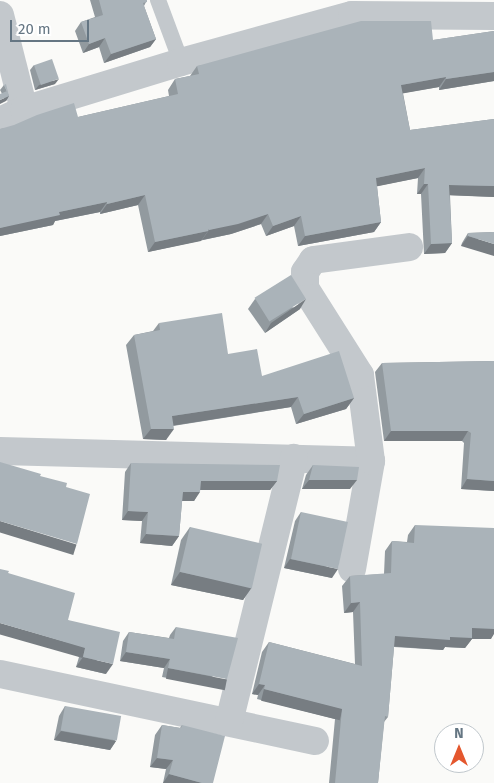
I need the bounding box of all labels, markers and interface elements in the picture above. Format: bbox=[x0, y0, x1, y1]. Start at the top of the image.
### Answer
scale bar bbox=[12, 10, 91, 42]
text: 20 m bbox=[18, 20, 51, 38]
north arrow bbox=[434, 723, 484, 773]
text: N bbox=[454, 725, 464, 742]

